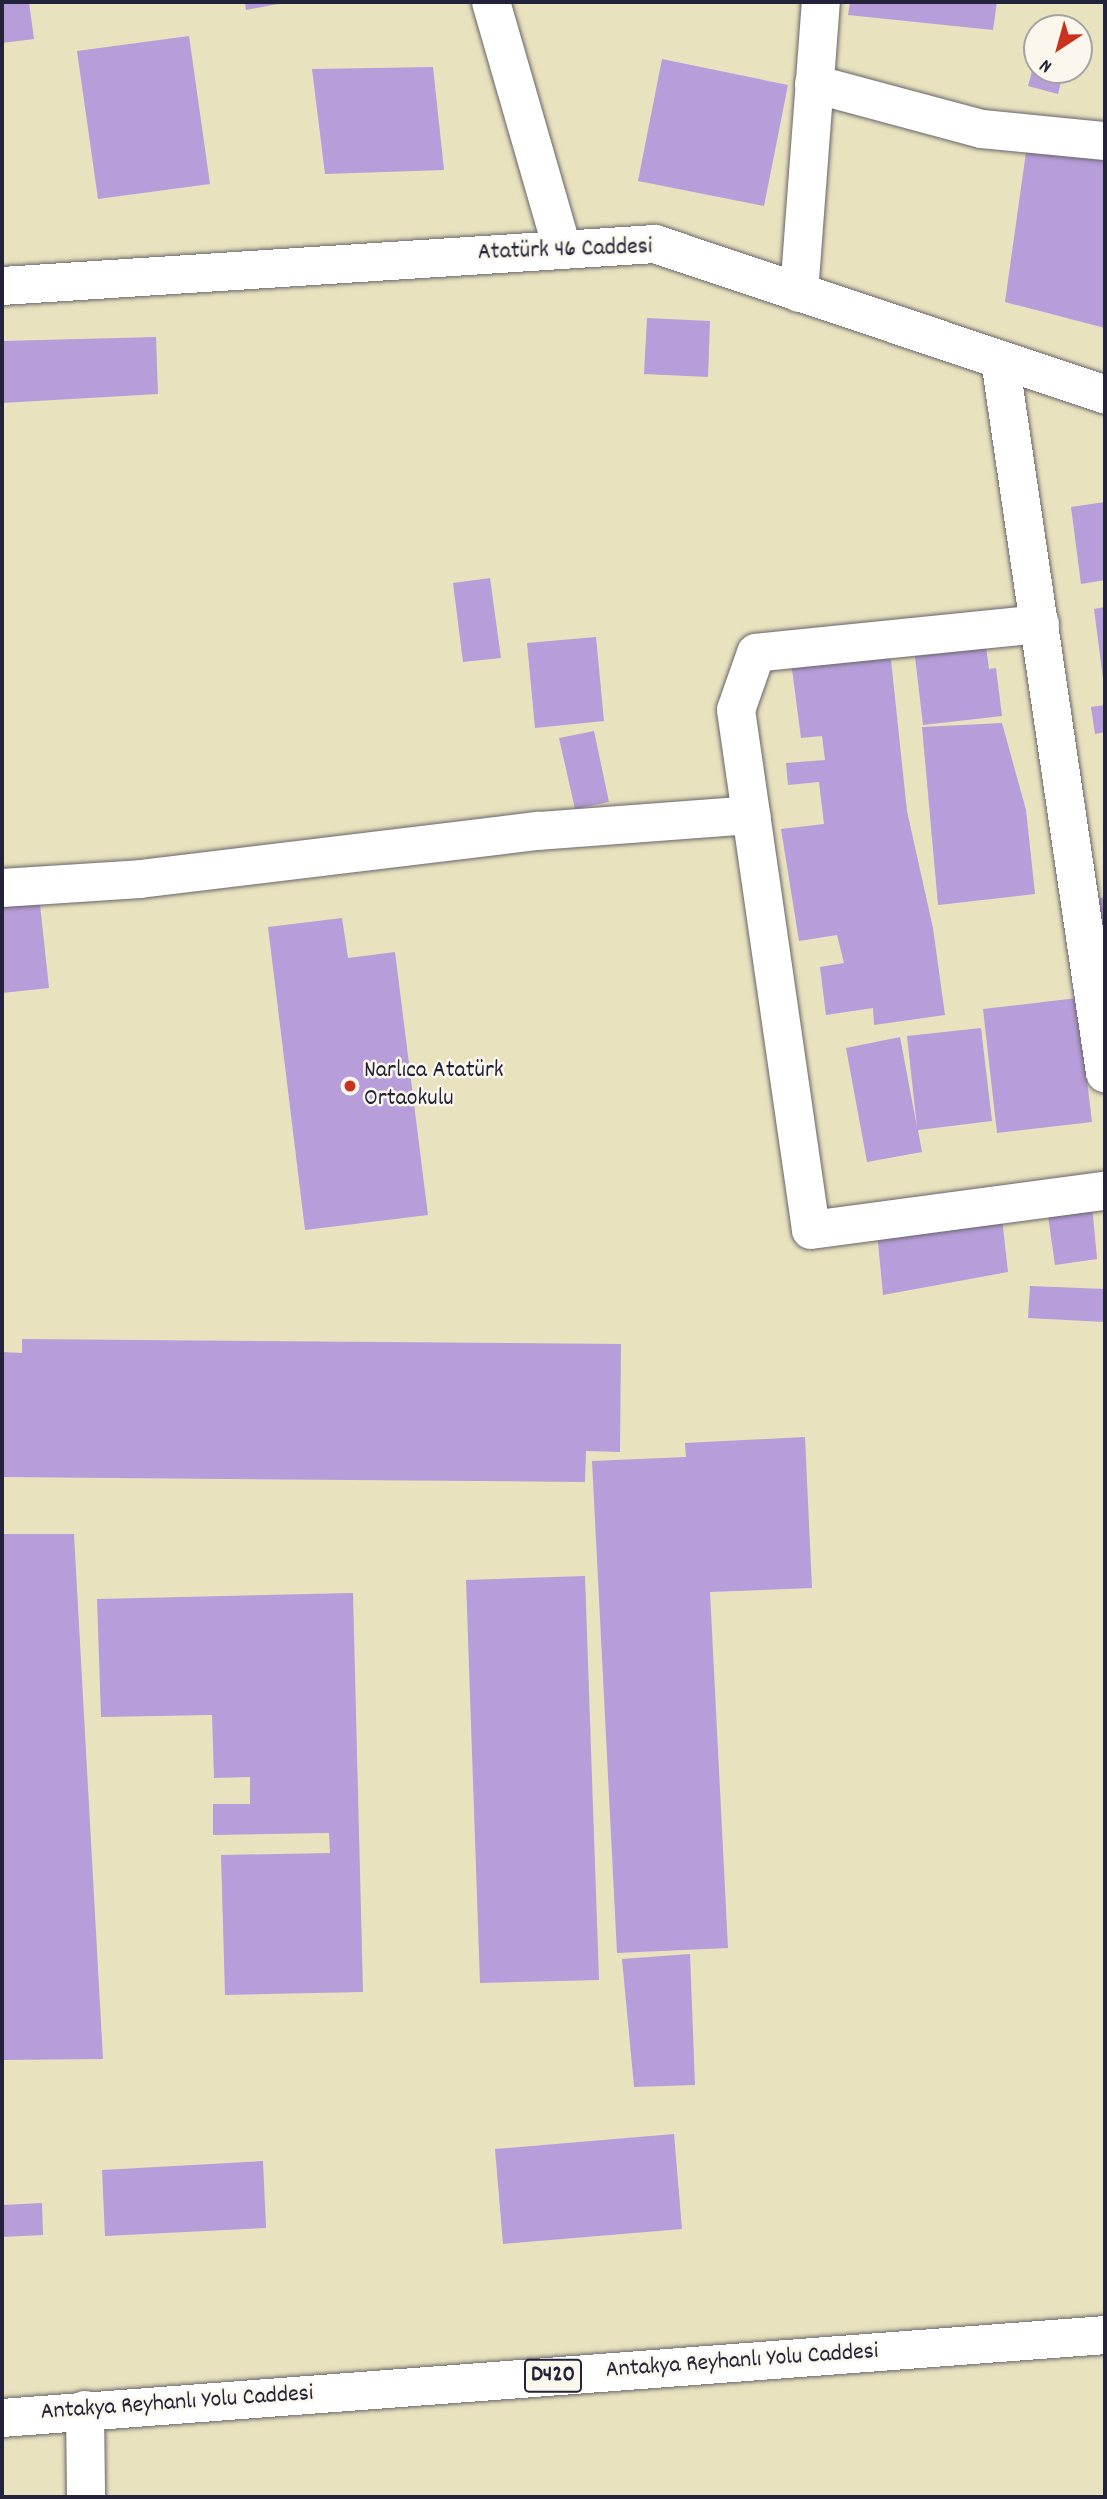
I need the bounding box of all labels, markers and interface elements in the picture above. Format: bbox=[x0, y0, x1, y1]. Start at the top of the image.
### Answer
north arrow bbox=[1023, 14, 1093, 84]
text: N bbox=[1035, 51, 1058, 78]
street label: Atatürk 46 Caddesi bbox=[477, 234, 653, 268]
place label: Narlıca Atatürk Ortaokulu bbox=[364, 1058, 504, 1114]
marker: Narlıca Atatürk Ortaokulu bbox=[342, 1078, 358, 1094]
street label: Antakya Reyhanlı Yolu Caddesi bbox=[605, 2338, 879, 2386]
road number: D420 bbox=[523, 2356, 583, 2396]
street label: Antakya Reyhanlı Yolu Caddesi bbox=[40, 2380, 314, 2428]

